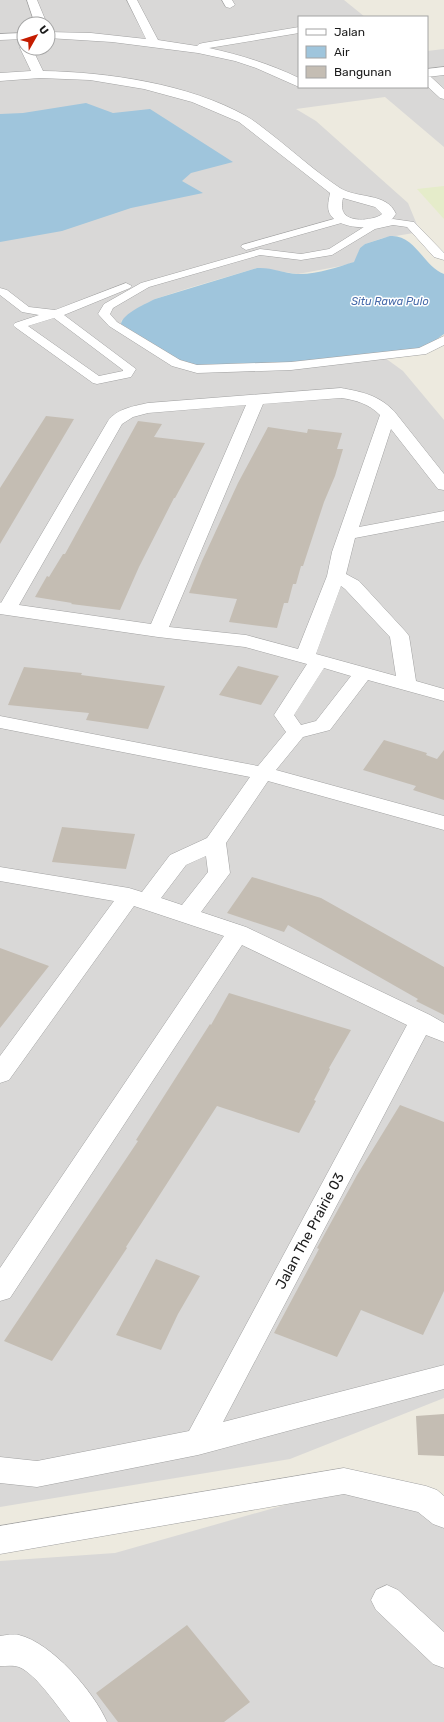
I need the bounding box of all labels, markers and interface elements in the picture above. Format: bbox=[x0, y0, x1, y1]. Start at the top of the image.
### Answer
north arrow bbox=[16, 16, 56, 56]
legend bbox=[298, 16, 428, 88]
text: U bbox=[36, 23, 51, 37]
text: Jalan bbox=[334, 25, 365, 39]
text: Air bbox=[334, 45, 350, 59]
text: Bangunan bbox=[334, 65, 391, 79]
water label: Situ Rawa Pulo bbox=[351, 295, 429, 308]
street label: Jalan The Prairie 03 bbox=[272, 1170, 348, 1292]

